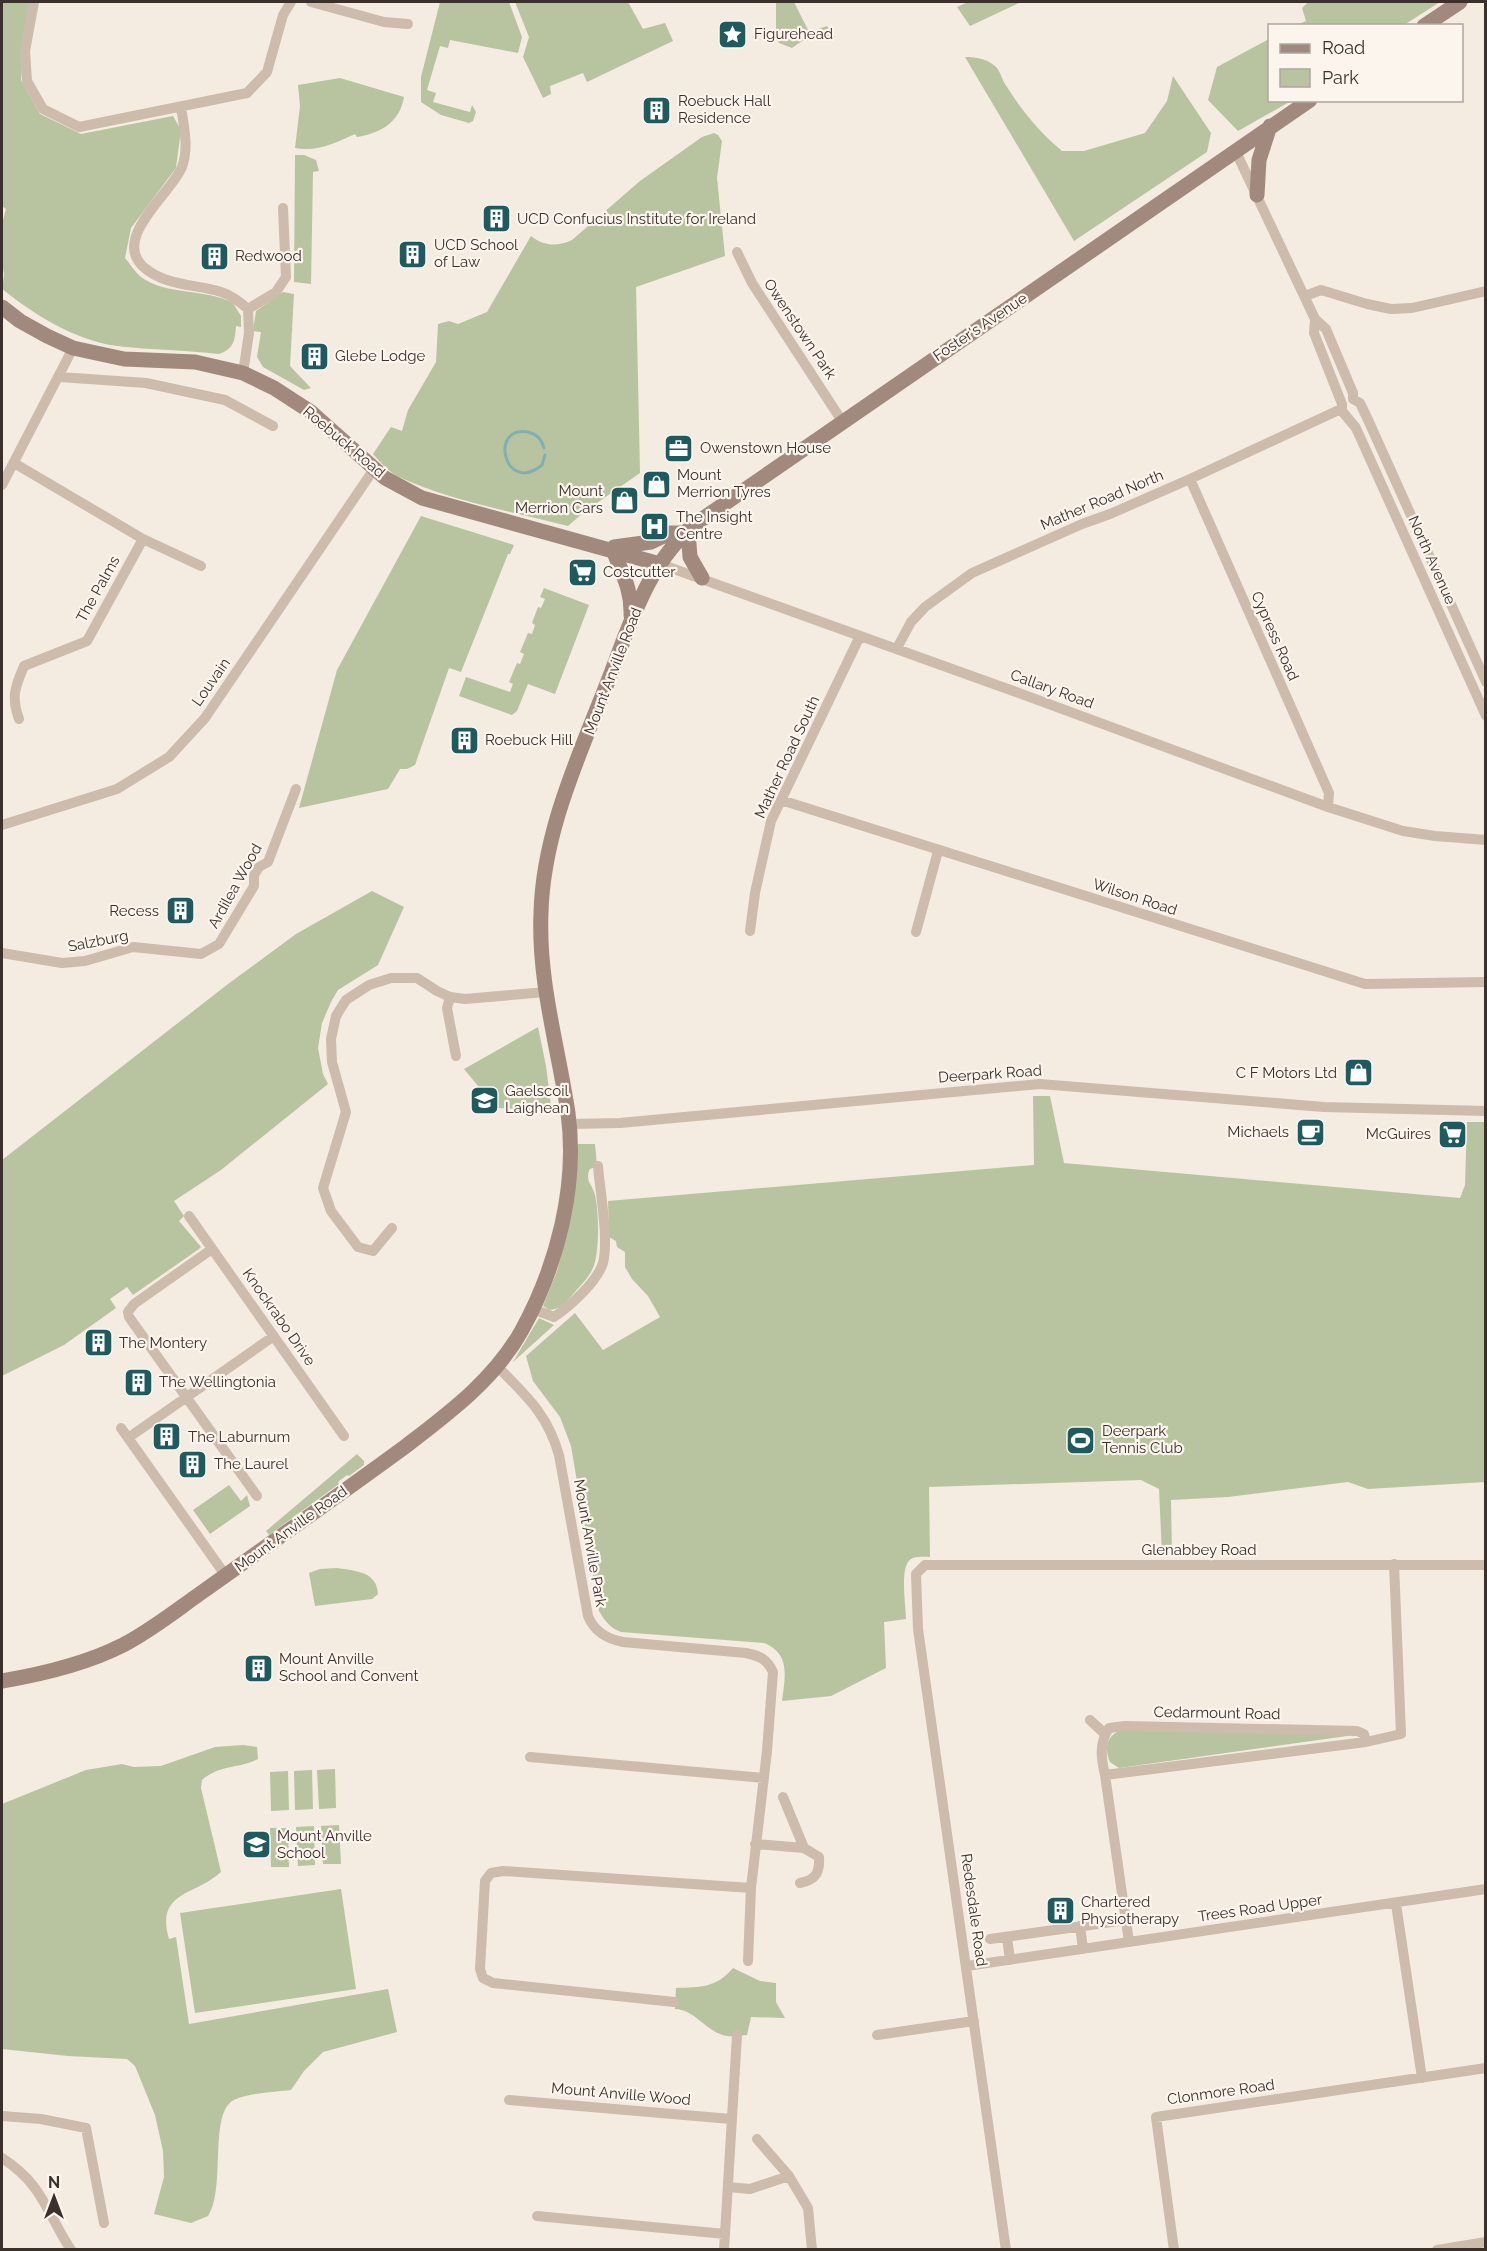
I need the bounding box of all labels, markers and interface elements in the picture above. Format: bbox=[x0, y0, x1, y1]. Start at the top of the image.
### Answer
place icon: Figurehead bbox=[717, 18, 749, 50]
legend bbox=[1268, 24, 1463, 102]
place label: Figurehead bbox=[754, 25, 833, 43]
text: Road bbox=[1322, 37, 1365, 58]
text: Park bbox=[1322, 67, 1359, 88]
place label: Roebuck Hall Residence bbox=[678, 92, 772, 127]
building icon: Roebuck Hall Residence bbox=[641, 94, 673, 126]
building icon: UCD Confucius Institute for Ireland bbox=[480, 203, 512, 235]
place label: UCD Confucius Institute for Ireland bbox=[517, 210, 756, 228]
place label: UCD School of Law bbox=[434, 236, 519, 271]
building icon: UCD School of Law bbox=[397, 238, 429, 270]
building icon: Redwood bbox=[198, 240, 230, 272]
place label: Redwood bbox=[235, 247, 302, 265]
street label: Owenstown Park bbox=[760, 275, 840, 383]
street label: Foster's Avenue bbox=[930, 289, 1031, 365]
building icon: Glebe Lodge bbox=[298, 340, 330, 372]
place label: Glebe Lodge bbox=[335, 347, 426, 365]
street label: Roebuck Road bbox=[299, 403, 389, 481]
office icon: Owenstown House bbox=[663, 432, 695, 464]
place label: Owenstown House bbox=[700, 439, 831, 457]
place label: Mount Merrion Tyres bbox=[677, 466, 771, 501]
street label: Mather Road North bbox=[1038, 466, 1166, 534]
shop icon: Mount Merrion Tyres bbox=[640, 468, 672, 500]
place label: Mount Merrion Cars bbox=[515, 482, 603, 517]
shop icon: Mount Merrion Cars bbox=[608, 484, 640, 516]
place label: The Insight Centre bbox=[676, 508, 752, 543]
hospital icon: The Insight Centre bbox=[639, 510, 671, 542]
street label: North Avenue bbox=[1404, 513, 1460, 607]
street label: The Palms bbox=[72, 553, 124, 625]
supermarket icon: Costcutter bbox=[566, 556, 598, 588]
place label: Costcutter bbox=[603, 563, 676, 581]
street label: Cypress Road bbox=[1247, 589, 1303, 683]
street label: Mount Anville Road bbox=[580, 605, 646, 737]
street label: Louvain bbox=[188, 655, 234, 709]
street label: Callary Road bbox=[1008, 666, 1096, 712]
street label: Mather Road South bbox=[751, 693, 823, 821]
building icon: Roebuck Hill bbox=[448, 724, 480, 756]
place label: Roebuck Hill bbox=[485, 731, 574, 749]
street label: Ardilea Wood bbox=[204, 841, 266, 931]
street label: Wilson Road bbox=[1090, 875, 1180, 919]
building icon: Recess bbox=[164, 895, 196, 927]
place label: Recess bbox=[109, 902, 159, 920]
street label: Salzburg bbox=[66, 926, 130, 956]
shop icon: C F Motors Ltd bbox=[1342, 1057, 1374, 1089]
street label: Deerpark Road bbox=[937, 1061, 1043, 1087]
place label: C F Motors Ltd bbox=[1236, 1064, 1337, 1082]
place label: Gaelscoil Laighean bbox=[505, 1082, 569, 1117]
school or university icon: Gaelscoil Laighean bbox=[468, 1084, 500, 1116]
cafe icon: Michaels bbox=[1294, 1116, 1326, 1148]
supermarket icon: McGuires bbox=[1436, 1118, 1468, 1150]
place label: Michaels bbox=[1227, 1123, 1289, 1141]
place label: McGuires bbox=[1366, 1125, 1431, 1143]
street label: Knockrabo Drive bbox=[239, 1265, 319, 1369]
building icon: The Montery bbox=[82, 1327, 114, 1359]
place label: The Montery bbox=[119, 1334, 207, 1352]
building icon: The Wellingtonia bbox=[122, 1366, 154, 1398]
place label: The Wellingtonia bbox=[159, 1373, 276, 1391]
building icon: The Laburnum bbox=[151, 1421, 183, 1453]
place label: Deerpark Tennis Club bbox=[1102, 1422, 1183, 1457]
sports icon: Deerpark Tennis Club bbox=[1065, 1424, 1097, 1456]
place label: The Laburnum bbox=[188, 1428, 290, 1446]
building icon: The Laurel bbox=[177, 1448, 209, 1480]
place label: The Laurel bbox=[214, 1455, 289, 1473]
street label: Mount Anville Park bbox=[570, 1478, 610, 1608]
street label: Mount Anville Road bbox=[231, 1482, 351, 1576]
street label: Glenabbey Road bbox=[1141, 1541, 1257, 1559]
place label: Mount Anville School and Convent bbox=[279, 1650, 418, 1685]
building icon: Mount Anville School and Convent bbox=[242, 1652, 274, 1684]
street label: Cedarmount Road bbox=[1153, 1703, 1281, 1723]
place label: Mount Anville School bbox=[277, 1827, 372, 1862]
school or university icon: Mount Anville School bbox=[240, 1829, 272, 1861]
street label: Redesdale Road bbox=[957, 1852, 991, 1968]
street label: Trees Road Upper bbox=[1197, 1890, 1324, 1926]
place label: Chartered Physiotherapy bbox=[1081, 1893, 1179, 1928]
building icon: Chartered Physiotherapy bbox=[1044, 1895, 1076, 1927]
street label: Clonmore Road bbox=[1166, 2076, 1276, 2108]
street label: Mount Anville Wood bbox=[550, 2079, 692, 2109]
north arrow bbox=[24, 2167, 84, 2227]
text: N bbox=[48, 2173, 60, 2192]

